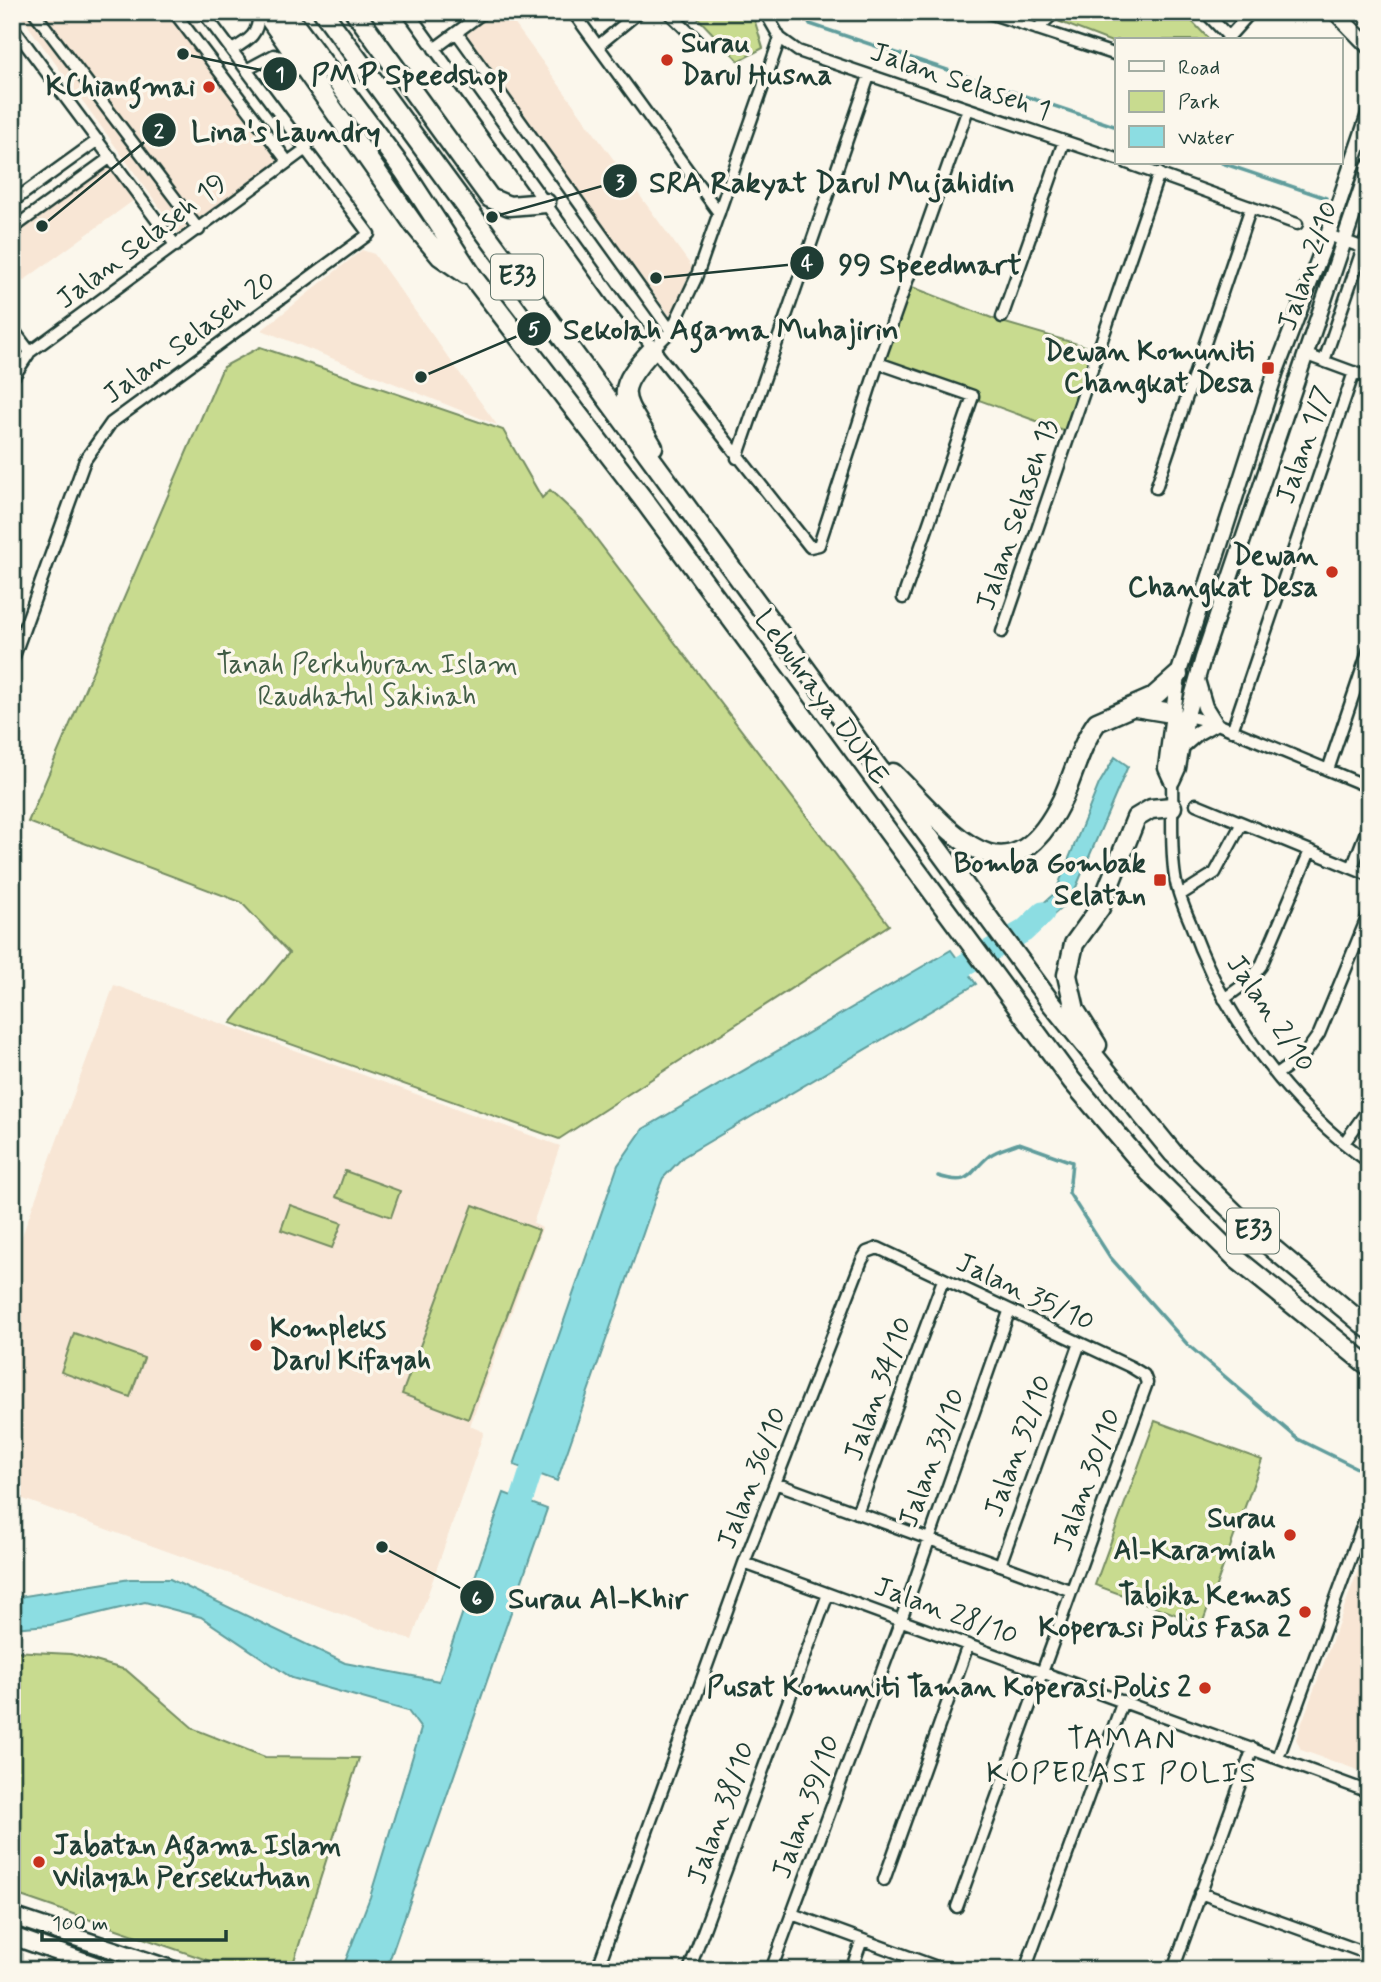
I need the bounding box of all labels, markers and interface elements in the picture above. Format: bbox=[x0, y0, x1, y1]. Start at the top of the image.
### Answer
place label: Surau Darul Husna bbox=[681, 26, 832, 95]
street label: Jalan Selaseh 1 bbox=[865, 34, 1055, 130]
legend bbox=[1115, 38, 1342, 164]
callout: PMP Speedshop bbox=[262, 48, 523, 99]
marker: Surau Darul Husna bbox=[659, 52, 675, 68]
text: Road bbox=[1178, 54, 1220, 82]
text: PMP Speedshop bbox=[311, 56, 509, 95]
text: 1 bbox=[275, 61, 285, 89]
place label: KChiangmai bbox=[46, 69, 195, 109]
marker: KChiangmai bbox=[201, 79, 217, 95]
text: Park bbox=[1178, 88, 1220, 116]
callout: Lina's Laundry bbox=[142, 105, 394, 156]
text: Lina's Laundry bbox=[191, 113, 381, 152]
text: 2 bbox=[154, 118, 165, 146]
text: Water bbox=[1178, 124, 1234, 152]
callout: SRA Rakyat Darul Mujahidin bbox=[603, 156, 1026, 207]
text: SRA Rakyat Darul Mujahidin bbox=[649, 164, 1015, 203]
street label: Jalan Selaseh 19 bbox=[49, 166, 235, 318]
text: 3 bbox=[615, 169, 625, 197]
street label: Jalan 2/10 bbox=[1270, 196, 1348, 336]
callout: 99 Speedmart bbox=[790, 238, 1035, 289]
text: 99 Speedmart bbox=[839, 246, 1021, 285]
text: 4 bbox=[801, 250, 814, 278]
road number: E33 bbox=[491, 254, 543, 300]
street label: Jalan Selaseh 20 bbox=[96, 263, 284, 413]
callout: Sekolah Agama Muhajirin bbox=[516, 303, 910, 354]
text: Sekolah Agama Muhajirin bbox=[563, 311, 899, 354]
text: 5 bbox=[528, 316, 541, 344]
place label: Dewan Komuniti Changkat Desa bbox=[1044, 334, 1254, 404]
marker: Dewan Komuniti Changkat Desa bbox=[1260, 360, 1276, 376]
street label: Jalan 1/7 bbox=[1268, 381, 1342, 509]
street label: Jalan Selaseh 13 bbox=[968, 414, 1068, 616]
place label: Dewan Changkat Desa bbox=[1128, 538, 1319, 608]
marker: Dewan Changkat Desa bbox=[1324, 564, 1340, 580]
street label: Lebuhraya DUKE bbox=[745, 603, 897, 793]
park label: Tanah Perkuburan Islam Raudhatul Sakinah bbox=[216, 647, 518, 716]
place label: Bomba Gombak Selatan bbox=[954, 846, 1146, 915]
marker: Bomba Gombak Selatan bbox=[1152, 872, 1168, 888]
street label: Jalan 2/10 bbox=[1217, 948, 1323, 1080]
road number: E33 bbox=[1227, 1208, 1279, 1254]
street label: Jalan 35/10 bbox=[950, 1245, 1100, 1341]
place label: Kompleks Darul Kifayah bbox=[270, 1311, 431, 1380]
street label: Jalan 34/10 bbox=[836, 1312, 922, 1466]
marker: Kompleks Darul Kifayah bbox=[248, 1337, 264, 1353]
street label: Jalan 32/10 bbox=[976, 1370, 1062, 1522]
street label: Jalan 33/10 bbox=[891, 1383, 975, 1533]
street label: Jalan 36/10 bbox=[709, 1402, 797, 1554]
street label: Jalan 30/10 bbox=[1045, 1403, 1131, 1557]
place label: Surau Al-Karamiah bbox=[1113, 1501, 1276, 1570]
marker: Surau Al-Karamiah bbox=[1282, 1527, 1298, 1543]
street label: Jalan 28/10 bbox=[869, 1569, 1023, 1655]
callout: Surau Al-Khir bbox=[459, 1572, 702, 1623]
place label: Tabika Kemas Koperasi Polis Fasa 2 bbox=[1038, 1578, 1291, 1647]
text: Surau Al-Khir bbox=[508, 1580, 689, 1619]
text: 6 bbox=[472, 1585, 483, 1613]
marker: Tabika Kemas Koperasi Polis Fasa 2 bbox=[1297, 1604, 1313, 1620]
place label: Pusat Komuniti Taman Koperasi Polis 2 bbox=[707, 1670, 1191, 1707]
marker: Pusat Komuniti Taman Koperasi Polis 2 bbox=[1197, 1680, 1213, 1696]
district label: TAMAN KOPERASI POLIS bbox=[986, 1720, 1258, 1793]
street label: Jalan 39/10 bbox=[764, 1730, 850, 1884]
street label: Jalan 38/10 bbox=[679, 1737, 765, 1889]
place label: Jabatan Agama Islam Wilayah Persekutuan bbox=[53, 1828, 341, 1897]
marker: Jabatan Agama Islam Wilayah Persekutuan bbox=[31, 1854, 47, 1870]
scale bar bbox=[42, 1898, 226, 1942]
text: 100 m bbox=[52, 1910, 108, 1938]

